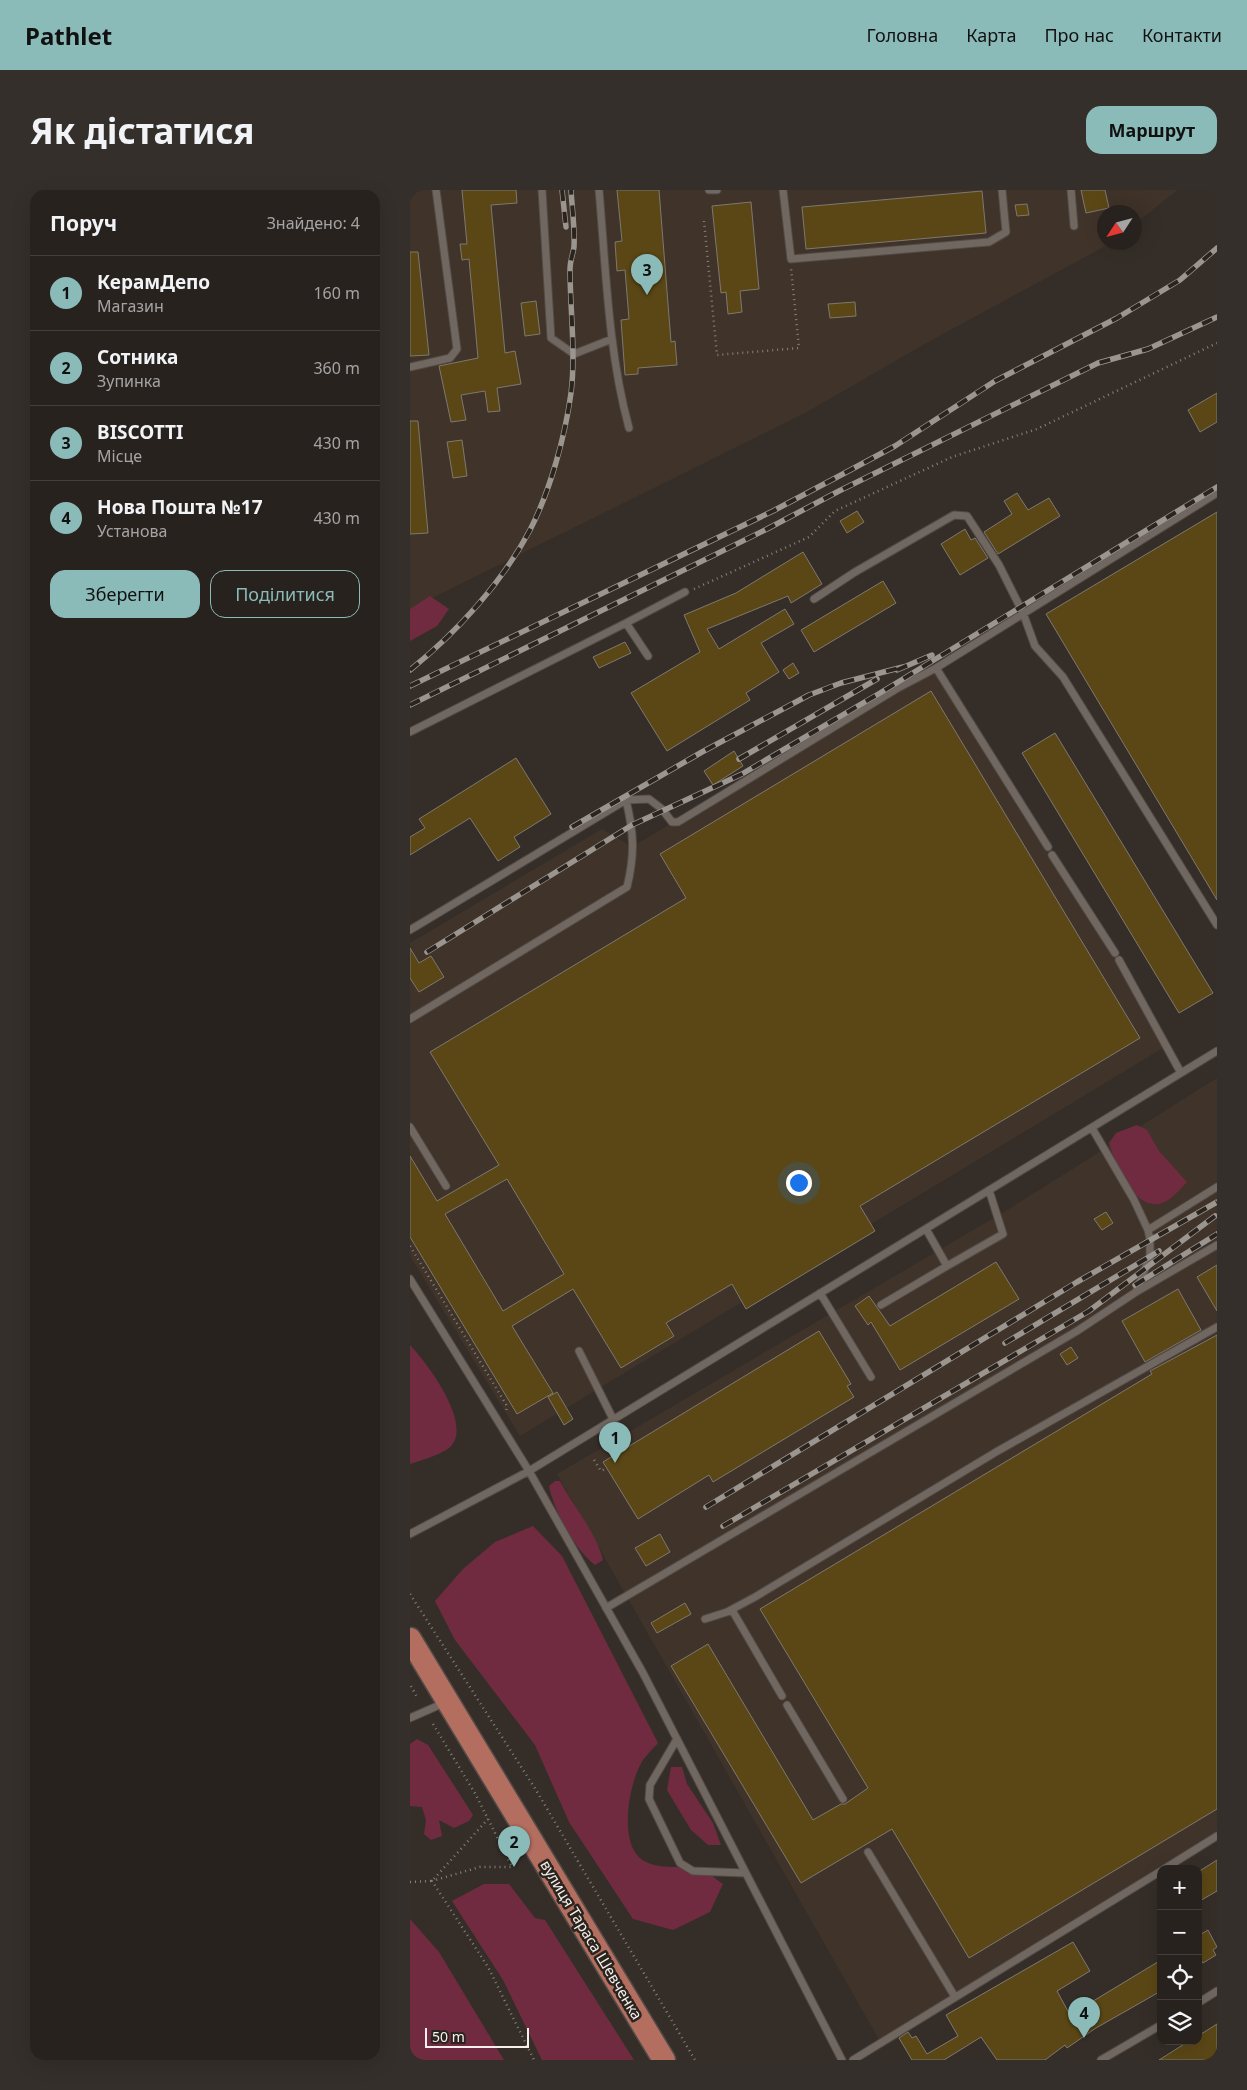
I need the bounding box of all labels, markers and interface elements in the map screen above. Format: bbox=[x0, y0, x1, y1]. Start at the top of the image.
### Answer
text: Pathlet bbox=[25, 19, 112, 52]
text: Головна bbox=[867, 23, 938, 47]
text: Карта bbox=[966, 23, 1016, 47]
text: Про нас bbox=[1044, 23, 1114, 47]
text: Контакти bbox=[1142, 23, 1222, 47]
button: Маршрут bbox=[1086, 106, 1217, 154]
text: Як дістатися bbox=[30, 107, 255, 154]
north arrow bbox=[1097, 205, 1142, 250]
text: Поруч bbox=[50, 209, 117, 237]
text: Знайдено: 4 bbox=[267, 212, 360, 234]
pin: 3 bbox=[631, 254, 663, 295]
text: КерамДепо bbox=[97, 269, 210, 295]
text: 1 bbox=[61, 282, 71, 304]
text: 160 m bbox=[313, 282, 360, 304]
text: Магазин bbox=[97, 295, 164, 317]
text: Сотника bbox=[97, 344, 178, 370]
text: 2 bbox=[61, 357, 71, 379]
text: 360 m bbox=[313, 357, 360, 379]
text: Зупинка bbox=[97, 370, 161, 392]
text: BISCOTTI bbox=[97, 419, 183, 445]
text: 3 bbox=[61, 432, 71, 454]
text: 430 m bbox=[313, 432, 360, 454]
text: Місце bbox=[97, 445, 142, 467]
text: Нова Пошта №17 bbox=[97, 494, 263, 520]
text: 4 bbox=[61, 507, 71, 529]
text: 430 m bbox=[313, 507, 360, 529]
text: Установа bbox=[97, 520, 167, 542]
button: Зберегти bbox=[50, 570, 200, 618]
button: Поділитися bbox=[210, 570, 360, 618]
your location bbox=[786, 1170, 812, 1196]
pin: 1 bbox=[599, 1422, 631, 1463]
pin: 2 bbox=[498, 1826, 530, 1867]
street label: вулиця Тараса Шевченка bbox=[536, 1856, 648, 2023]
map controls bbox=[1157, 1865, 1202, 2045]
button: + bbox=[1157, 1865, 1202, 1910]
button: − bbox=[1157, 1910, 1202, 1955]
button: locate bbox=[1157, 1955, 1202, 2000]
pin: 4 bbox=[1068, 1997, 1100, 2038]
button: layers bbox=[1157, 2000, 1202, 2045]
scale bar bbox=[425, 2025, 529, 2048]
text: 50 m bbox=[432, 2027, 465, 2046]

